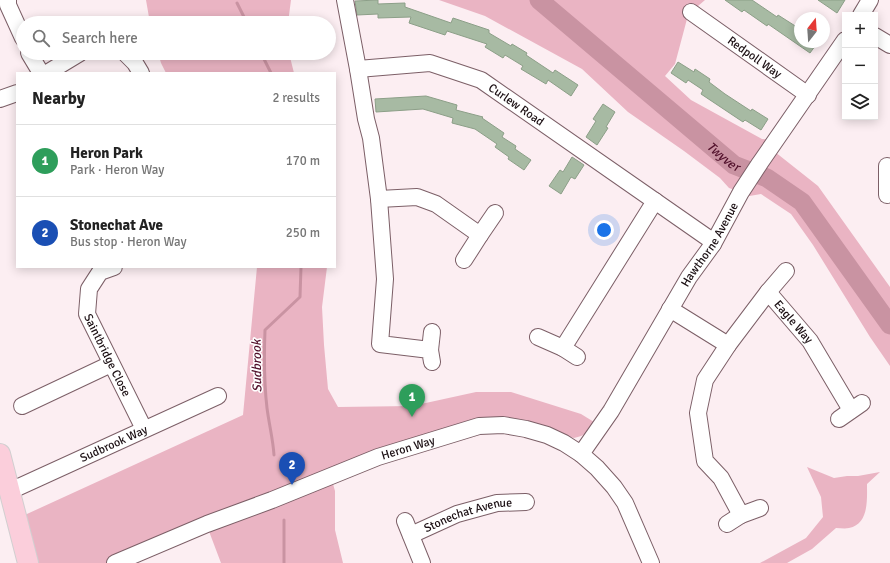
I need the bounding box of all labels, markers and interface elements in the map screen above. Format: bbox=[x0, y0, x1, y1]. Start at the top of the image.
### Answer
north arrow bbox=[794, 12, 830, 48]
map controls bbox=[842, 12, 878, 120]
button: + bbox=[842, 12, 878, 48]
search box bbox=[16, 16, 336, 60]
icon: search bbox=[30, 27, 52, 49]
text: Search here bbox=[62, 29, 138, 47]
street label: Redpoll Way bbox=[724, 33, 785, 82]
button: − bbox=[842, 48, 878, 84]
street label: Curlew Road bbox=[485, 80, 547, 130]
button: layers bbox=[842, 84, 878, 120]
text: Nearby bbox=[32, 88, 85, 109]
text: 2 results bbox=[272, 90, 320, 106]
water label: Twyver bbox=[703, 139, 744, 176]
text: Heron Park bbox=[70, 144, 143, 162]
text: 1 bbox=[41, 153, 49, 169]
text: 170 m bbox=[286, 153, 320, 169]
text: Park · Heron Way bbox=[70, 162, 164, 178]
street label: Hawthorne Avenue bbox=[678, 200, 742, 290]
text: Stonechat Ave bbox=[70, 216, 163, 234]
your location bbox=[594, 220, 614, 240]
text: 2 bbox=[41, 225, 49, 241]
text: 250 m bbox=[286, 225, 320, 241]
text: Bus stop · Heron Way bbox=[70, 234, 187, 250]
street label: Eagle Way bbox=[770, 297, 816, 347]
street label: Saintbridge Close bbox=[80, 311, 134, 399]
water label: Sudbrook bbox=[249, 338, 265, 392]
pin: 1 bbox=[399, 384, 425, 417]
street label: Sudbrook Way bbox=[78, 422, 150, 466]
street label: Heron Way bbox=[380, 433, 437, 464]
pin: 2 bbox=[279, 452, 305, 485]
street label: Stonechat Avenue bbox=[422, 495, 512, 536]

